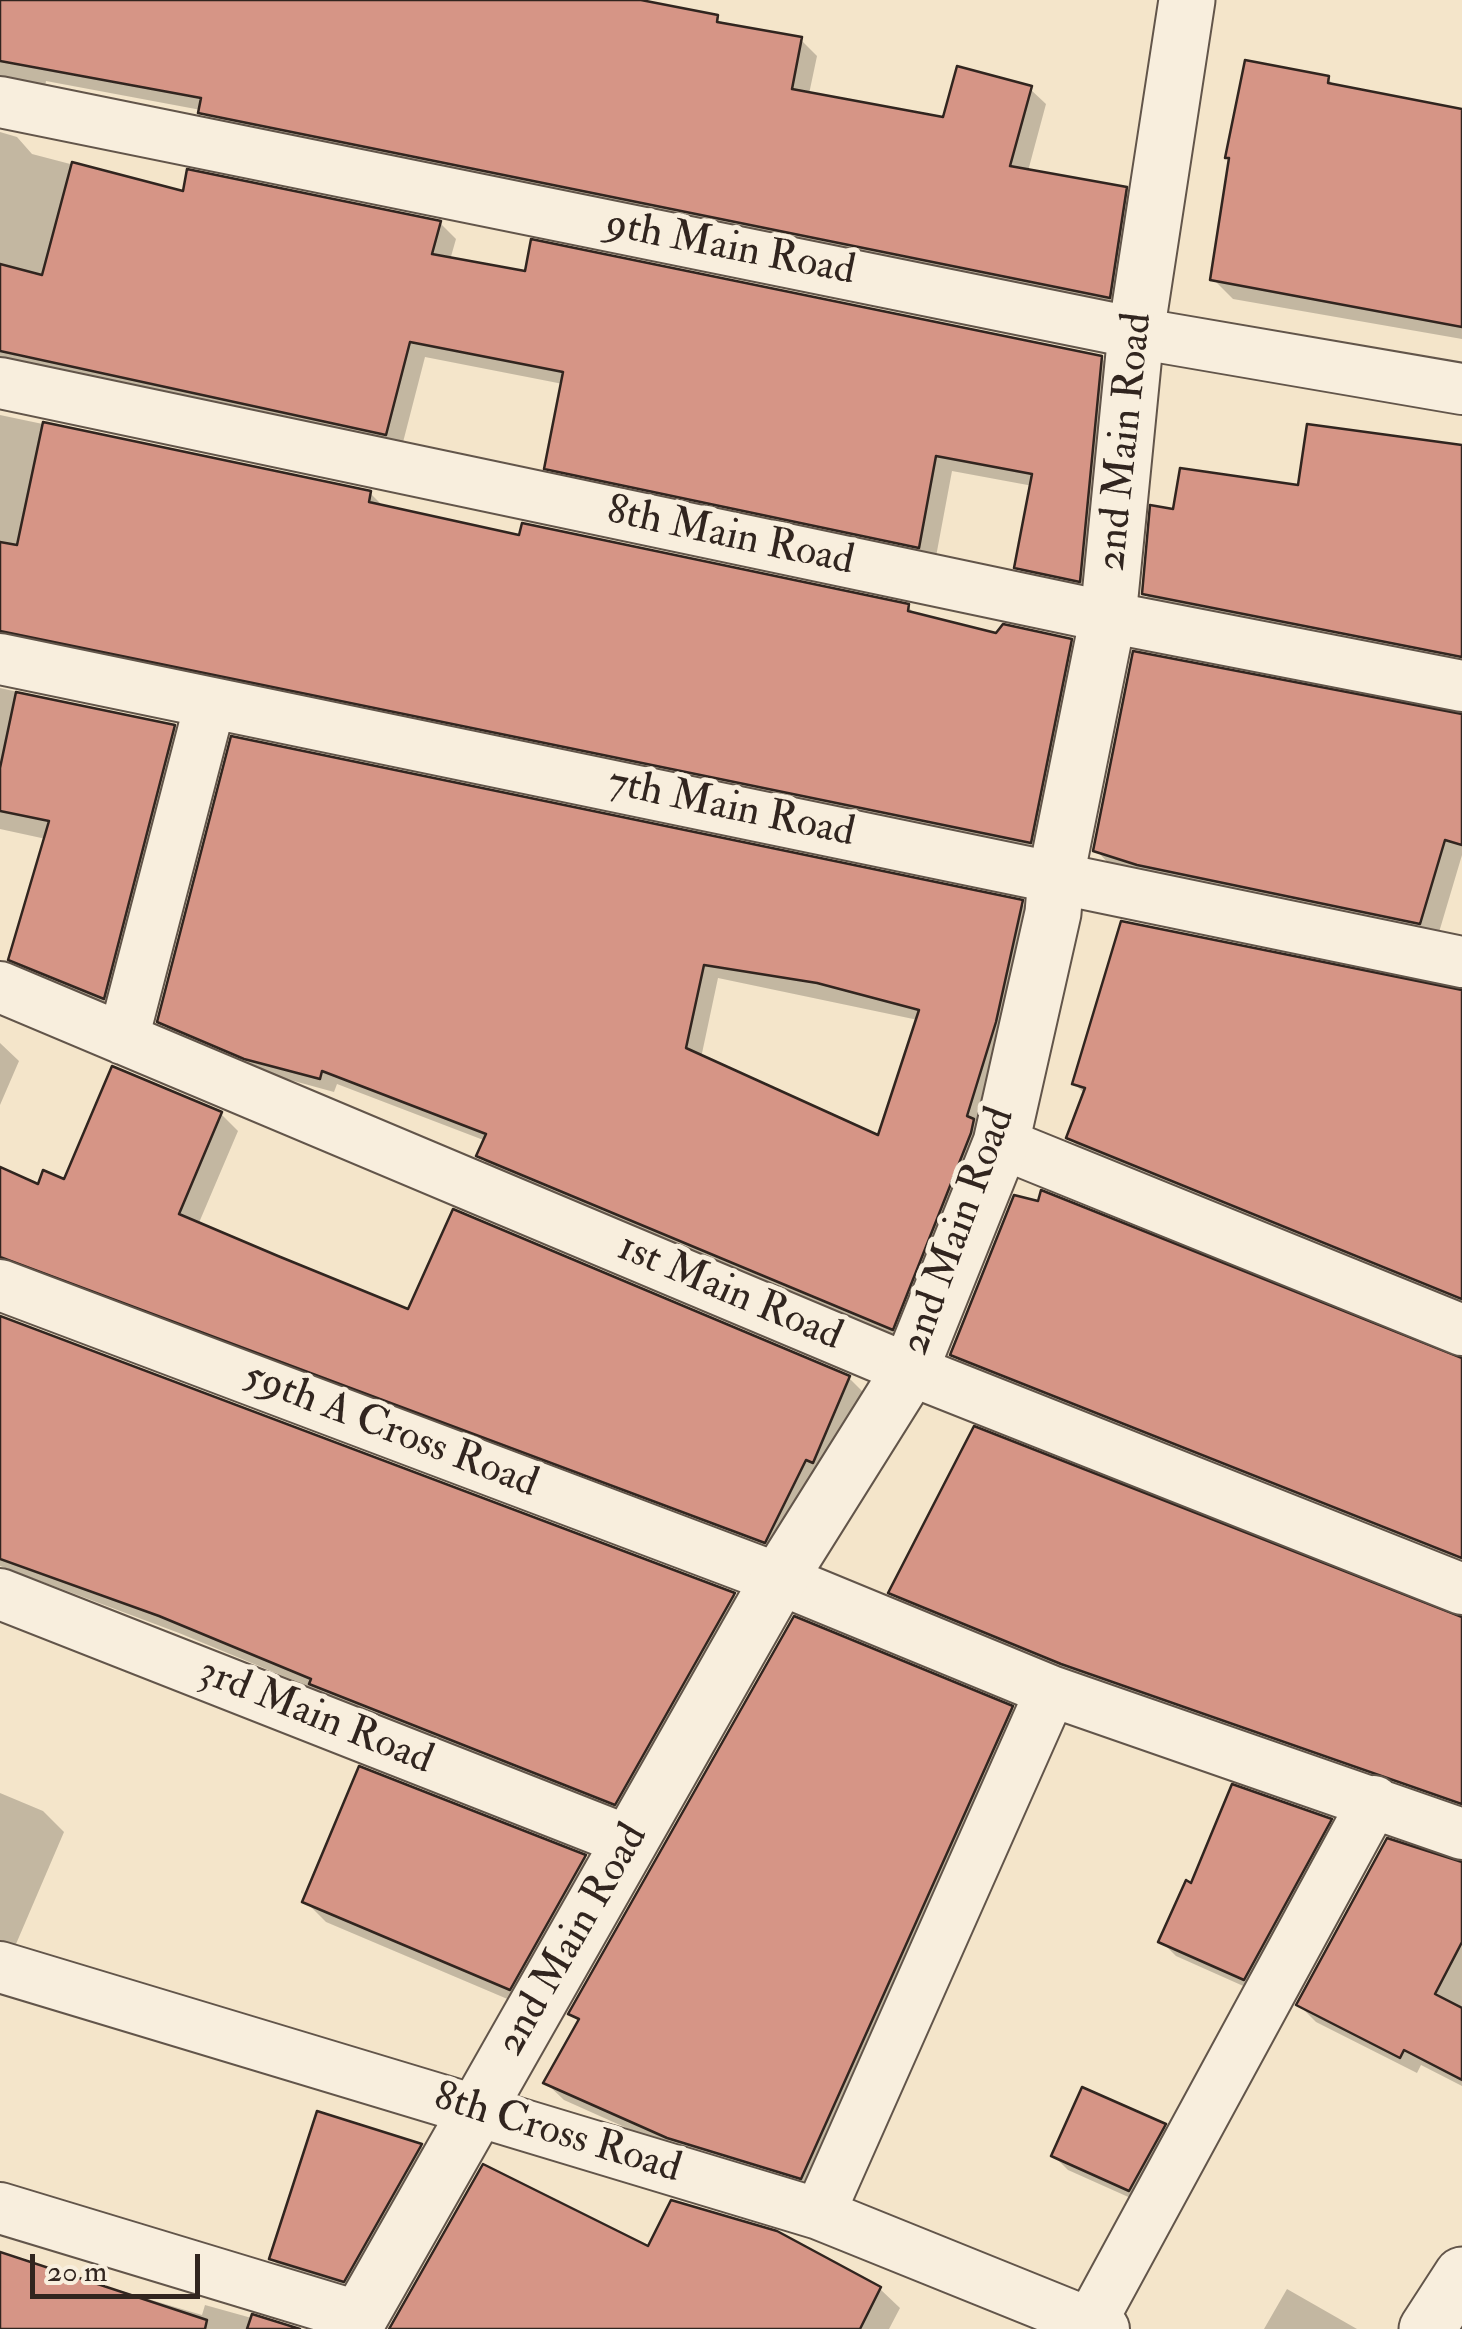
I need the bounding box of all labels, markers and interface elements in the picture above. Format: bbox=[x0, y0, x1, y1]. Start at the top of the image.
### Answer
street label: 9th Main Road bbox=[601, 201, 859, 299]
street label: 2nd Main Road bbox=[1088, 310, 1166, 574]
street label: 8th Main Road bbox=[602, 487, 858, 589]
street label: 7th Main Road bbox=[603, 759, 859, 861]
street label: 2nd Main Road bbox=[892, 1101, 1028, 1363]
street label: 1st Main Road bbox=[609, 1224, 849, 1364]
street label: 59th A Cross Road bbox=[236, 1353, 544, 1511]
street label: 3rd Main Road bbox=[191, 1648, 439, 1788]
street label: 2nd Main Road bbox=[487, 1816, 661, 2066]
street label: 8th Cross Road bbox=[427, 2074, 687, 2196]
scale bar bbox=[35, 2234, 205, 2296]
text: 20 m bbox=[47, 2253, 107, 2290]

